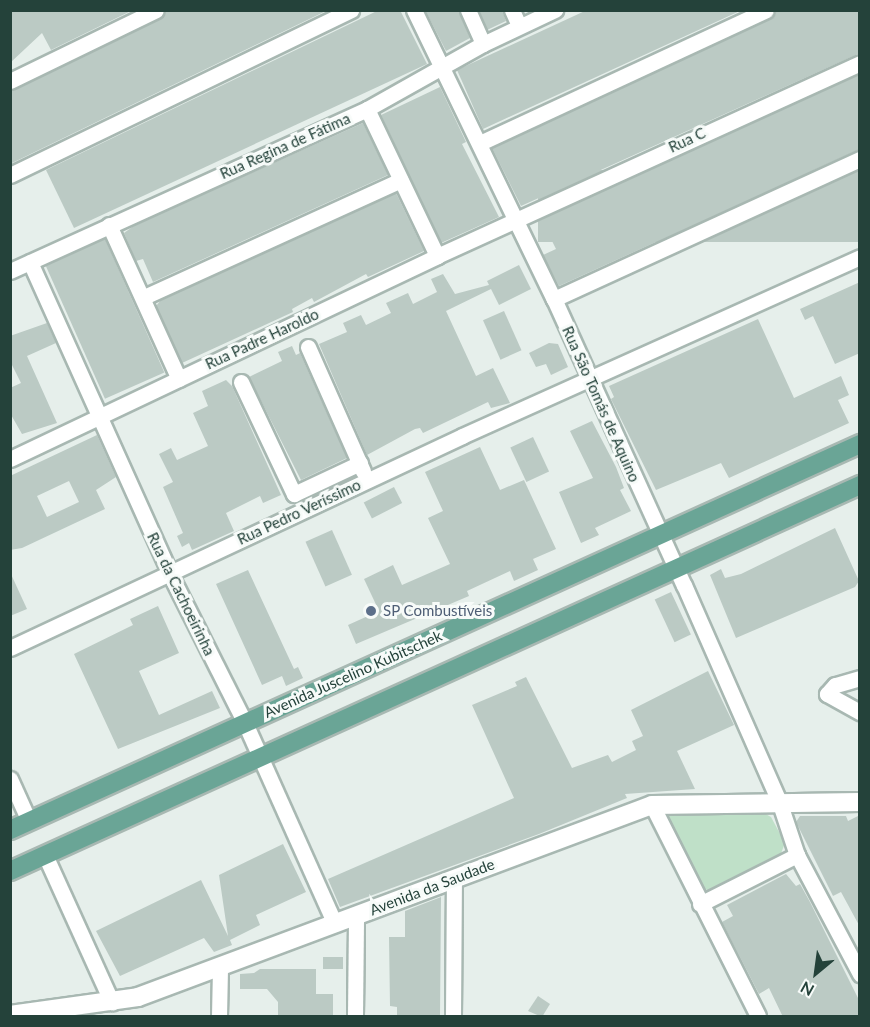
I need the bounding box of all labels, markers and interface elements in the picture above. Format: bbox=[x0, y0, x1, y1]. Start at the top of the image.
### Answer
street label: Rua Regina de Fátima bbox=[217, 109, 353, 183]
street label: Rua C bbox=[666, 124, 708, 156]
street label: Rua Padre Haroldo bbox=[202, 305, 322, 373]
street label: Rua São Tomás de Aquino bbox=[558, 323, 644, 485]
street label: Rua Pedro Veríssimo bbox=[234, 475, 364, 549]
street label: Rua da Cachoeirinha bbox=[143, 530, 219, 658]
place label: SP Combustíveis bbox=[383, 602, 493, 620]
marker: SP Combustíveis bbox=[364, 604, 378, 618]
street label: Avenida Juscelino Kubitschek bbox=[261, 626, 445, 722]
street label: Avenida da Saudade bbox=[367, 855, 497, 919]
north arrow bbox=[786, 943, 846, 1003]
text: N bbox=[797, 978, 817, 1000]

